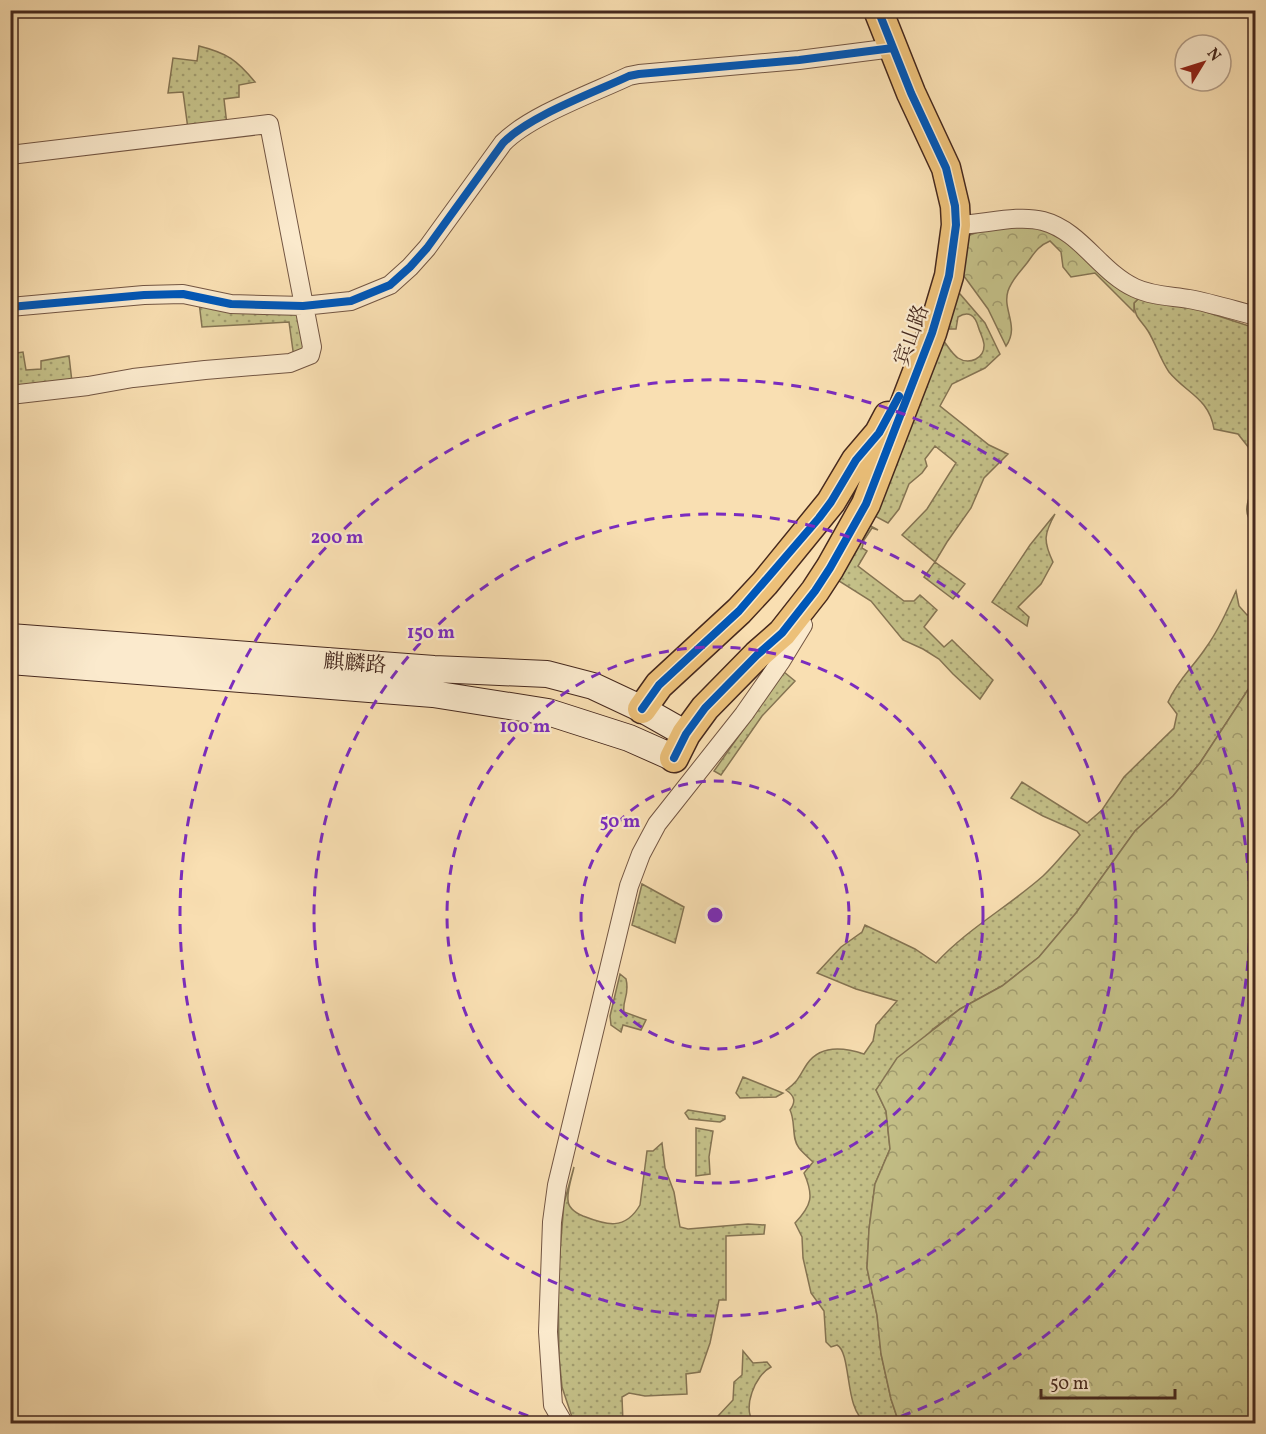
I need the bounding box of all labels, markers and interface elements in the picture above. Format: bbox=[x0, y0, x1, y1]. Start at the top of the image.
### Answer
north arrow bbox=[1173, 33, 1233, 93]
text: N bbox=[1201, 44, 1226, 67]
street label: 宾山路 bbox=[888, 301, 937, 370]
text: 200 m bbox=[311, 526, 363, 551]
text: 150 m bbox=[407, 621, 455, 646]
street label: 麒麟路 bbox=[322, 648, 387, 681]
text: 100 m bbox=[500, 715, 550, 740]
text: 50 m bbox=[600, 810, 640, 835]
centre of rings bbox=[705, 905, 725, 925]
scale bar bbox=[1041, 1362, 1174, 1400]
text: 50 m bbox=[1050, 1372, 1089, 1397]

